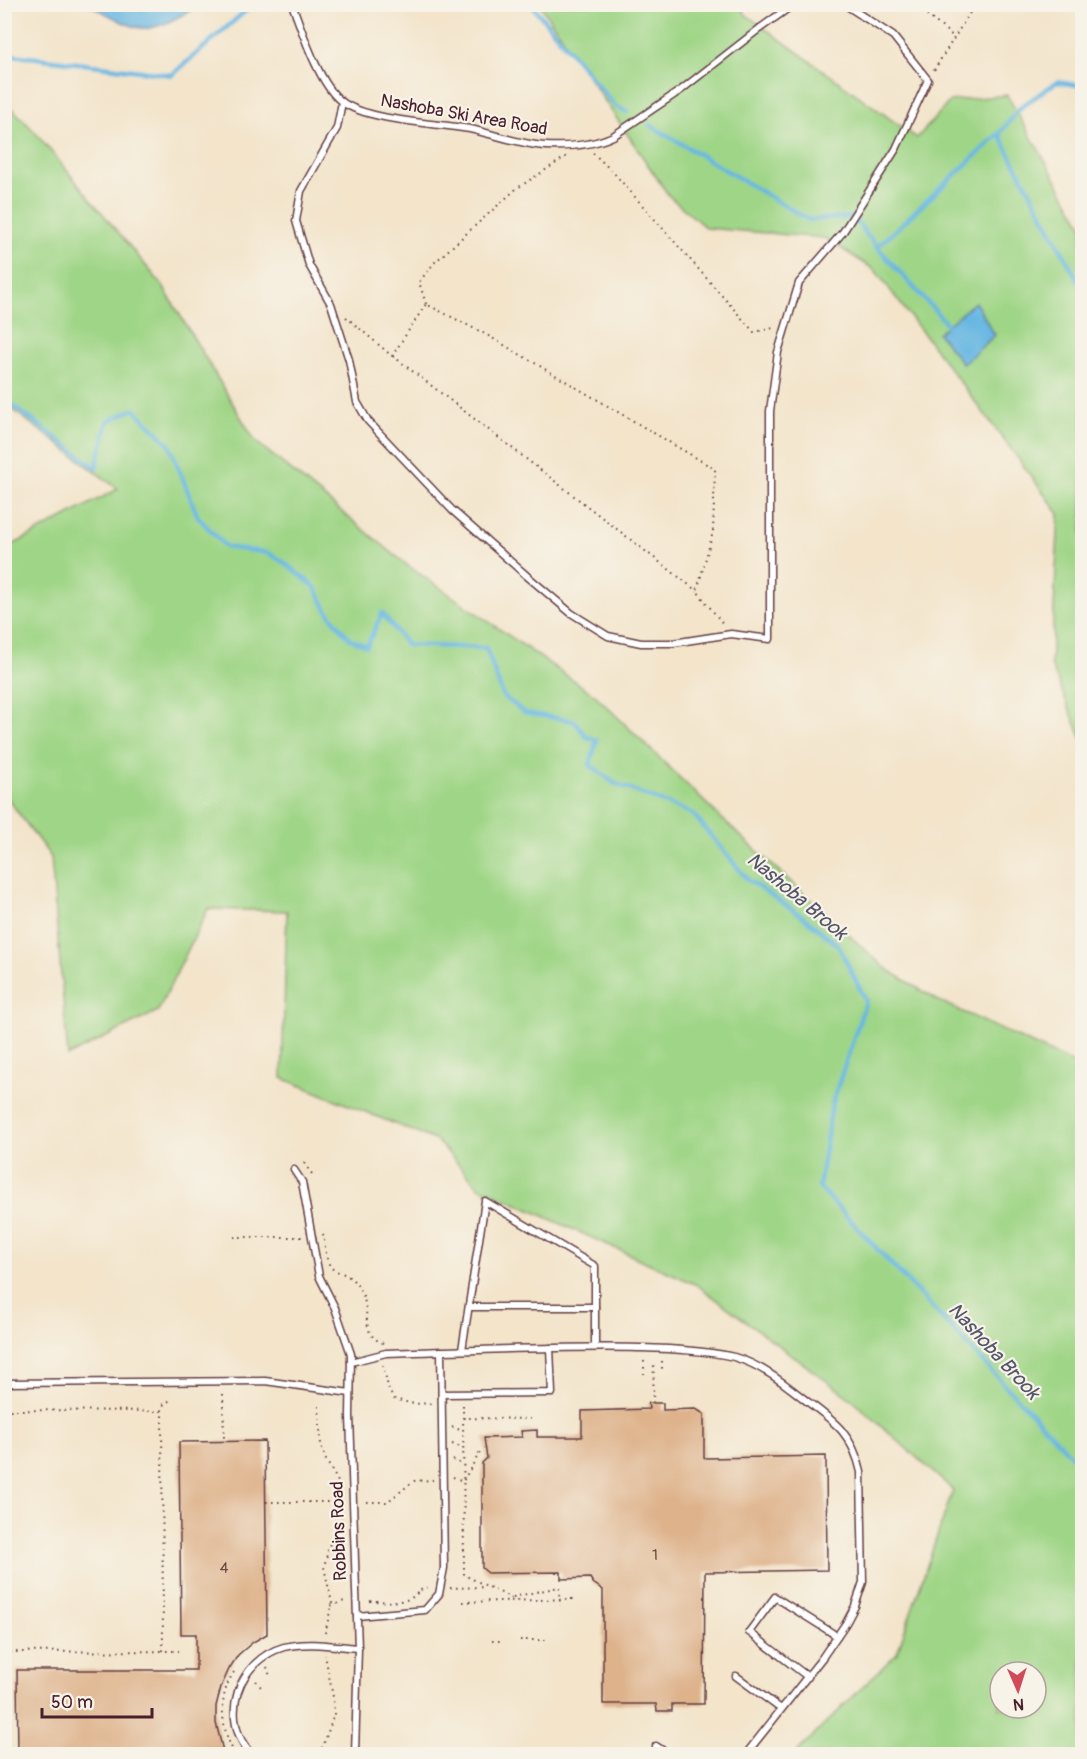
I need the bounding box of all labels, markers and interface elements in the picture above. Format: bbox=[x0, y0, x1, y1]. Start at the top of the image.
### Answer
street label: Nashoba Ski Area Road bbox=[379, 89, 549, 141]
water label: Nashoba Brook bbox=[742, 847, 853, 946]
water label: Nashoba Brook bbox=[943, 1297, 1046, 1406]
street label: Robbins Road bbox=[326, 1481, 352, 1581]
house number: 1 bbox=[652, 1546, 658, 1565]
house number: 4 bbox=[220, 1559, 229, 1578]
north arrow bbox=[988, 1660, 1048, 1720]
scale bar bbox=[42, 1681, 152, 1719]
text: 50 m bbox=[51, 1691, 93, 1714]
text: N bbox=[1013, 1694, 1025, 1714]

